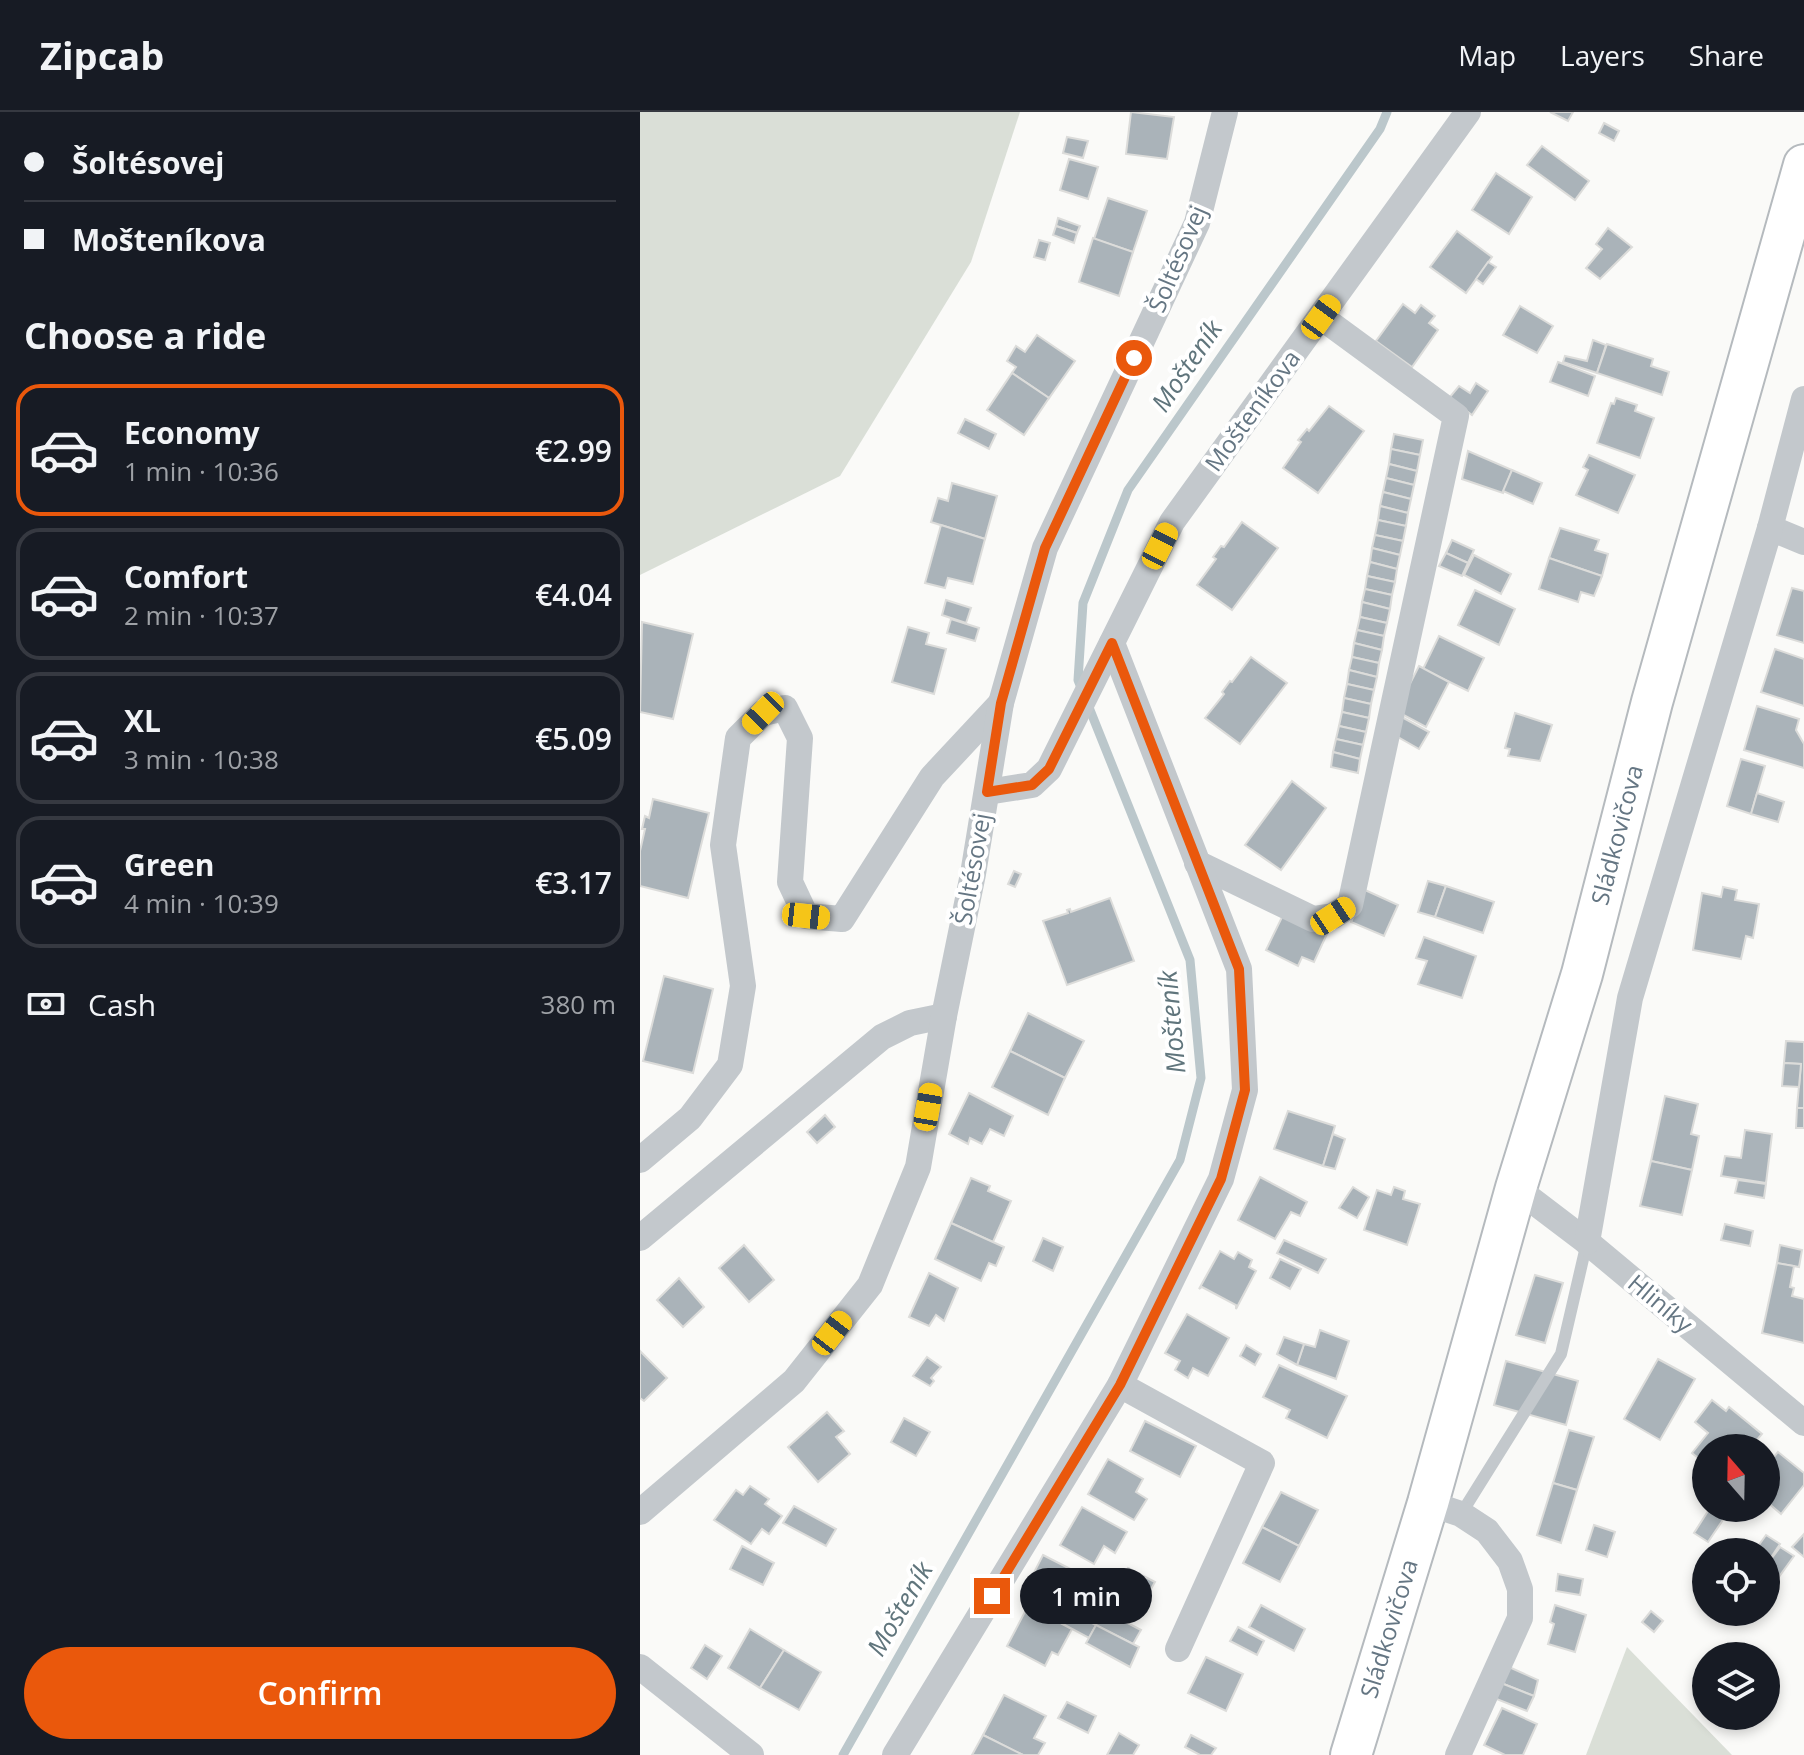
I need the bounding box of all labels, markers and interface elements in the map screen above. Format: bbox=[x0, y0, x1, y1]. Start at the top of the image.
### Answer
text: Zipcab bbox=[40, 29, 164, 81]
text: Map bbox=[1458, 36, 1516, 74]
text: Layers bbox=[1560, 36, 1645, 74]
text: Share bbox=[1689, 36, 1764, 74]
text: Šoltésovej bbox=[72, 142, 224, 183]
street label: Šoltésovej bbox=[1139, 200, 1214, 317]
text: Mošteníkova bbox=[72, 219, 266, 260]
car bbox=[1297, 291, 1345, 343]
text: Choose a ride bbox=[24, 311, 266, 360]
water label: Mošteník bbox=[1142, 311, 1231, 418]
route start bbox=[1116, 340, 1152, 376]
street label: Mošteníkova bbox=[1197, 343, 1307, 478]
text: Economy bbox=[124, 412, 260, 453]
icon: car bbox=[28, 414, 100, 486]
text: €2.99 bbox=[535, 430, 612, 471]
text: 1 min · 10:36 bbox=[124, 453, 279, 489]
car bbox=[1138, 519, 1182, 573]
text: Comfort bbox=[124, 556, 248, 597]
icon: car bbox=[28, 558, 100, 630]
text: €4.04 bbox=[535, 574, 612, 615]
text: 2 min · 10:37 bbox=[124, 597, 279, 633]
car bbox=[738, 687, 788, 739]
text: XL bbox=[124, 700, 161, 741]
icon: car bbox=[28, 702, 100, 774]
text: €5.09 bbox=[535, 718, 612, 759]
text: 3 min · 10:38 bbox=[124, 741, 279, 777]
street label: Sládkovičova bbox=[1582, 761, 1650, 908]
street label: Šoltésovej bbox=[945, 810, 998, 927]
text: Green bbox=[124, 844, 215, 885]
icon: car bbox=[28, 846, 100, 918]
text: €3.17 bbox=[535, 862, 612, 903]
text: 4 min · 10:39 bbox=[124, 885, 279, 921]
car bbox=[1306, 893, 1360, 939]
car bbox=[781, 902, 831, 930]
water label: Mošteník bbox=[1148, 968, 1193, 1075]
icon: cash bbox=[24, 982, 68, 1026]
text: Cash bbox=[88, 984, 156, 1025]
text: 380 m bbox=[541, 986, 616, 1022]
car bbox=[912, 1081, 944, 1133]
street label: Hliníky bbox=[1622, 1266, 1701, 1340]
car bbox=[808, 1307, 856, 1359]
north arrow bbox=[1692, 1434, 1780, 1522]
map controls bbox=[1692, 1434, 1780, 1730]
button: locate bbox=[1692, 1538, 1780, 1626]
water label: Mošteník bbox=[858, 1554, 941, 1662]
street label: Sládkovičova bbox=[1351, 1555, 1425, 1702]
callout: 1 min bbox=[1020, 1568, 1152, 1624]
route end bbox=[974, 1578, 1010, 1614]
text: 1 min bbox=[1051, 1578, 1121, 1614]
button: layers bbox=[1692, 1642, 1780, 1730]
button: Confirm bbox=[24, 1647, 616, 1739]

